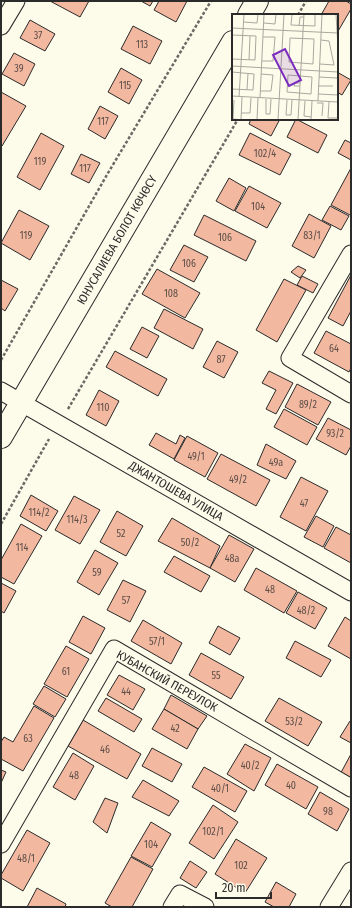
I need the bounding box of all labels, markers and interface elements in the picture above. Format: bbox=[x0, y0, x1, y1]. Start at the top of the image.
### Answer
inset map bbox=[232, 14, 338, 120]
house number: 37 bbox=[34, 30, 42, 42]
house number: 113 bbox=[136, 39, 149, 51]
house number: 39 bbox=[14, 63, 24, 75]
house number: 115 bbox=[119, 80, 132, 92]
house number: 117 bbox=[97, 116, 109, 128]
house number: 102/4 bbox=[254, 148, 276, 160]
house number: 119 bbox=[34, 156, 46, 168]
house number: 117 bbox=[79, 163, 91, 175]
street label: ЮНУСАЛИЕВА БОЛОТ КӨЧӨСҮ bbox=[74, 173, 160, 307]
house number: 104 bbox=[251, 201, 265, 213]
house number: 119 bbox=[20, 230, 32, 242]
house number: 83/1 bbox=[303, 230, 321, 242]
house number: 106 bbox=[218, 232, 232, 244]
house number: 106 bbox=[182, 258, 196, 270]
house number: 108 bbox=[164, 288, 178, 300]
house number: 64 bbox=[329, 343, 339, 355]
house number: 87 bbox=[217, 354, 225, 366]
house number: 89/2 bbox=[299, 399, 318, 411]
house number: 110 bbox=[97, 402, 109, 414]
house number: 93/2 bbox=[326, 428, 344, 440]
house number: 49/1 bbox=[187, 451, 205, 463]
house number: 49а bbox=[269, 457, 283, 469]
street label: ДЖАНТОШЕВА УЛИЦА bbox=[126, 458, 226, 524]
house number: 49/2 bbox=[229, 474, 247, 486]
house number: 47 bbox=[300, 498, 308, 510]
house number: 114/2 bbox=[29, 507, 50, 519]
house number: 114/3 bbox=[66, 514, 88, 526]
house number: 52 bbox=[117, 528, 126, 540]
house number: 50/2 bbox=[181, 537, 200, 549]
house number: 114 bbox=[16, 542, 28, 554]
house number: 48а bbox=[225, 553, 239, 565]
house number: 59 bbox=[92, 567, 102, 579]
house number: 48 bbox=[265, 584, 275, 596]
house number: 57 bbox=[122, 595, 130, 607]
house number: 48/2 bbox=[297, 605, 316, 617]
house number: 57/1 bbox=[149, 636, 165, 648]
street label: КУБАНСКИЙ ПЕРЕУЛОК bbox=[114, 647, 221, 715]
house number: 61 bbox=[62, 666, 70, 678]
house number: 55 bbox=[211, 670, 221, 682]
house number: 44 bbox=[121, 686, 131, 698]
house number: 53/2 bbox=[285, 716, 303, 728]
house number: 42 bbox=[170, 723, 180, 735]
house number: 63 bbox=[23, 733, 33, 745]
house number: 46 bbox=[100, 744, 110, 756]
house number: 40/2 bbox=[241, 760, 260, 772]
house number: 48 bbox=[69, 770, 79, 782]
house number: 40 bbox=[286, 780, 296, 792]
house number: 40/1 bbox=[211, 783, 229, 795]
house number: 98 bbox=[323, 806, 333, 818]
house number: 102/1 bbox=[202, 826, 224, 838]
house number: 104 bbox=[144, 839, 158, 851]
house number: 48/1 bbox=[17, 853, 35, 865]
house number: 102 bbox=[234, 860, 248, 872]
scale bar bbox=[216, 874, 271, 900]
text: 20 m bbox=[222, 881, 246, 895]

